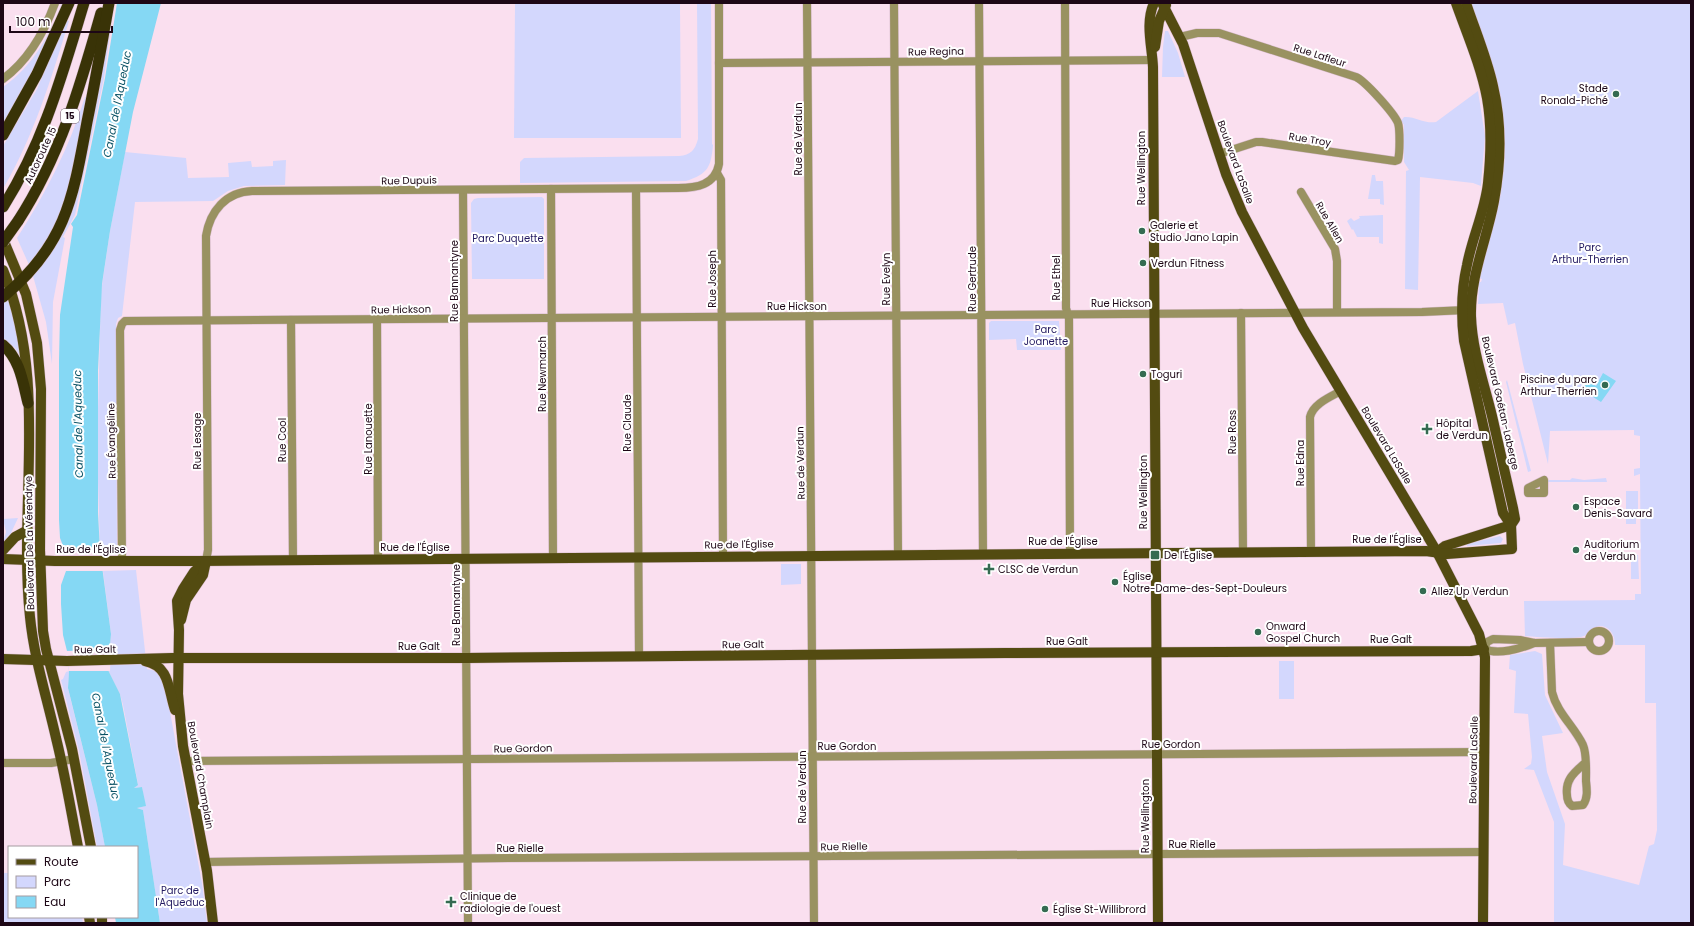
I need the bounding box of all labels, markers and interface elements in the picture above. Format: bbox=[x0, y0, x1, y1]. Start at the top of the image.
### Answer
scale bar bbox=[10, 8, 112, 34]
text: 100 m bbox=[16, 13, 50, 30]
street label: Rue Lafleur bbox=[1292, 40, 1348, 71]
street label: Rue Regina bbox=[908, 44, 964, 59]
water label: Canal de l'Aqueduc bbox=[99, 49, 135, 159]
place label: Stade Ronald-Piché bbox=[1541, 81, 1608, 108]
marker: Stade Ronald-Piché bbox=[1611, 89, 1621, 99]
street label: Rue de Verdun bbox=[791, 102, 806, 176]
road number: 15 bbox=[61, 109, 79, 123]
street label: Boulevard LaSalle bbox=[1213, 118, 1258, 206]
street label: Autoroute 15 bbox=[21, 124, 60, 186]
street label: Rue Troy bbox=[1288, 129, 1332, 150]
street label: Rue Wellington bbox=[1134, 131, 1149, 205]
street label: Rue Dupuis bbox=[381, 173, 437, 188]
street label: Rue Allen bbox=[1312, 199, 1347, 246]
place label: Galerie et Studio Jano Lapin bbox=[1150, 218, 1238, 245]
marker: Galerie et Studio Jano Lapin bbox=[1137, 226, 1147, 236]
park label: Parc Duquette bbox=[472, 231, 544, 246]
street label: Rue Bannantyne bbox=[447, 240, 462, 322]
park label: Parc Arthur-Therrien bbox=[1552, 240, 1628, 267]
street label: Rue Gertrude bbox=[965, 246, 980, 312]
street label: Rue Joseph bbox=[705, 250, 720, 308]
street label: Rue Evelyn bbox=[879, 253, 894, 305]
street label: Rue Ethel bbox=[1049, 255, 1064, 301]
place label: Verdun Fitness bbox=[1151, 256, 1224, 271]
marker: Verdun Fitness bbox=[1138, 258, 1148, 268]
street label: Rue Hickson bbox=[1091, 296, 1151, 311]
street label: Rue Hickson bbox=[767, 299, 827, 314]
street label: Rue Hickson bbox=[371, 301, 431, 318]
park label: Parc Joanette bbox=[1024, 322, 1068, 349]
street label: Boulevard Gaétan-Laberge bbox=[1478, 335, 1523, 471]
street label: Rue Newmarch bbox=[535, 336, 550, 412]
place label: Toguri bbox=[1151, 367, 1182, 382]
water label: Canal de l'Aqueduc bbox=[69, 369, 87, 478]
marker: Toguri bbox=[1138, 369, 1148, 379]
place label: Piscine du parc Arthur-Therrien bbox=[1520, 372, 1597, 399]
marker: Piscine du parc Arthur-Therrien bbox=[1600, 380, 1610, 390]
street label: Rue Claude bbox=[620, 394, 635, 452]
street label: Rue Évangéline bbox=[103, 403, 120, 479]
street label: Rue Lanouette bbox=[361, 403, 376, 475]
street label: Boulevard LaSalle bbox=[1357, 404, 1416, 487]
street label: Rue Ross bbox=[1225, 410, 1240, 454]
street label: Rue Lesage bbox=[190, 413, 205, 469]
place label: Hôpital de Verdun bbox=[1436, 416, 1488, 443]
street label: Rue Cool bbox=[275, 418, 290, 462]
marker: Hôpital de Verdun bbox=[1421, 423, 1433, 435]
street label: Rue de Verdun bbox=[792, 426, 809, 500]
street label: Rue Edna bbox=[1293, 440, 1308, 486]
street label: Rue Wellington bbox=[1136, 455, 1151, 529]
street label: Boulevard De La Vérendrye bbox=[21, 476, 38, 610]
place label: Espace Denis-Savard bbox=[1584, 494, 1652, 521]
marker: Espace Denis-Savard bbox=[1571, 502, 1581, 512]
street label: Rue de l'Église bbox=[1352, 532, 1422, 547]
street label: Rue de l'Église bbox=[1028, 534, 1098, 549]
street label: Rue de l'Église bbox=[704, 536, 774, 553]
place label: Auditorium de Verdun bbox=[1584, 537, 1639, 564]
street label: Rue de l'Église bbox=[380, 540, 450, 555]
street label: Rue de l'Église bbox=[56, 542, 126, 557]
marker: Auditorium de Verdun bbox=[1571, 545, 1581, 555]
place label: De l'Église bbox=[1164, 548, 1212, 563]
marker: De l'Église bbox=[1149, 549, 1161, 561]
place label: CLSC de Verdun bbox=[998, 562, 1078, 577]
marker: CLSC de Verdun bbox=[983, 563, 995, 575]
street label: Rue Bannantyne bbox=[449, 564, 464, 646]
place label: Église Notre-Dame-des-Sept-Douleurs bbox=[1123, 569, 1287, 596]
marker: Église Notre-Dame-des-Sept-Douleurs bbox=[1110, 577, 1120, 587]
place label: Allez Up Verdun bbox=[1431, 584, 1509, 599]
marker: Allez Up Verdun bbox=[1418, 586, 1428, 596]
place label: Onward Gospel Church bbox=[1266, 619, 1340, 646]
marker: Onward Gospel Church bbox=[1253, 627, 1263, 637]
street label: Rue Galt bbox=[1370, 632, 1412, 647]
street label: Rue Galt bbox=[1046, 634, 1088, 649]
street label: Rue Galt bbox=[722, 637, 764, 652]
street label: Rue Galt bbox=[398, 639, 440, 654]
street label: Rue Galt bbox=[74, 642, 116, 657]
water label: Canal de l'Aqueduc bbox=[88, 691, 124, 801]
street label: Boulevard LaSalle bbox=[1465, 716, 1482, 804]
street label: Boulevard Champlain bbox=[184, 720, 217, 830]
street label: Rue Gordon bbox=[1142, 737, 1200, 752]
street label: Rue Gordon bbox=[818, 739, 876, 754]
street label: Rue Gordon bbox=[493, 740, 553, 757]
street label: Rue de Verdun bbox=[795, 750, 810, 824]
street label: Rue Wellington bbox=[1138, 779, 1153, 853]
street label: Rue Rielle bbox=[1168, 837, 1216, 852]
street label: Rue Rielle bbox=[820, 839, 868, 854]
street label: Rue Rielle bbox=[496, 841, 544, 856]
legend bbox=[8, 846, 138, 918]
text: Route bbox=[44, 853, 78, 870]
text: Parc bbox=[44, 873, 71, 890]
park label: Parc de l'Aqueduc bbox=[155, 883, 205, 910]
place label: Clinique de radiologie de l'ouest bbox=[460, 889, 561, 916]
text: Eau bbox=[44, 893, 66, 910]
marker: Clinique de radiologie de l'ouest bbox=[445, 896, 457, 908]
place label: Église St-Willibrord bbox=[1053, 902, 1146, 917]
marker: Église St-Willibrord bbox=[1040, 904, 1050, 914]

